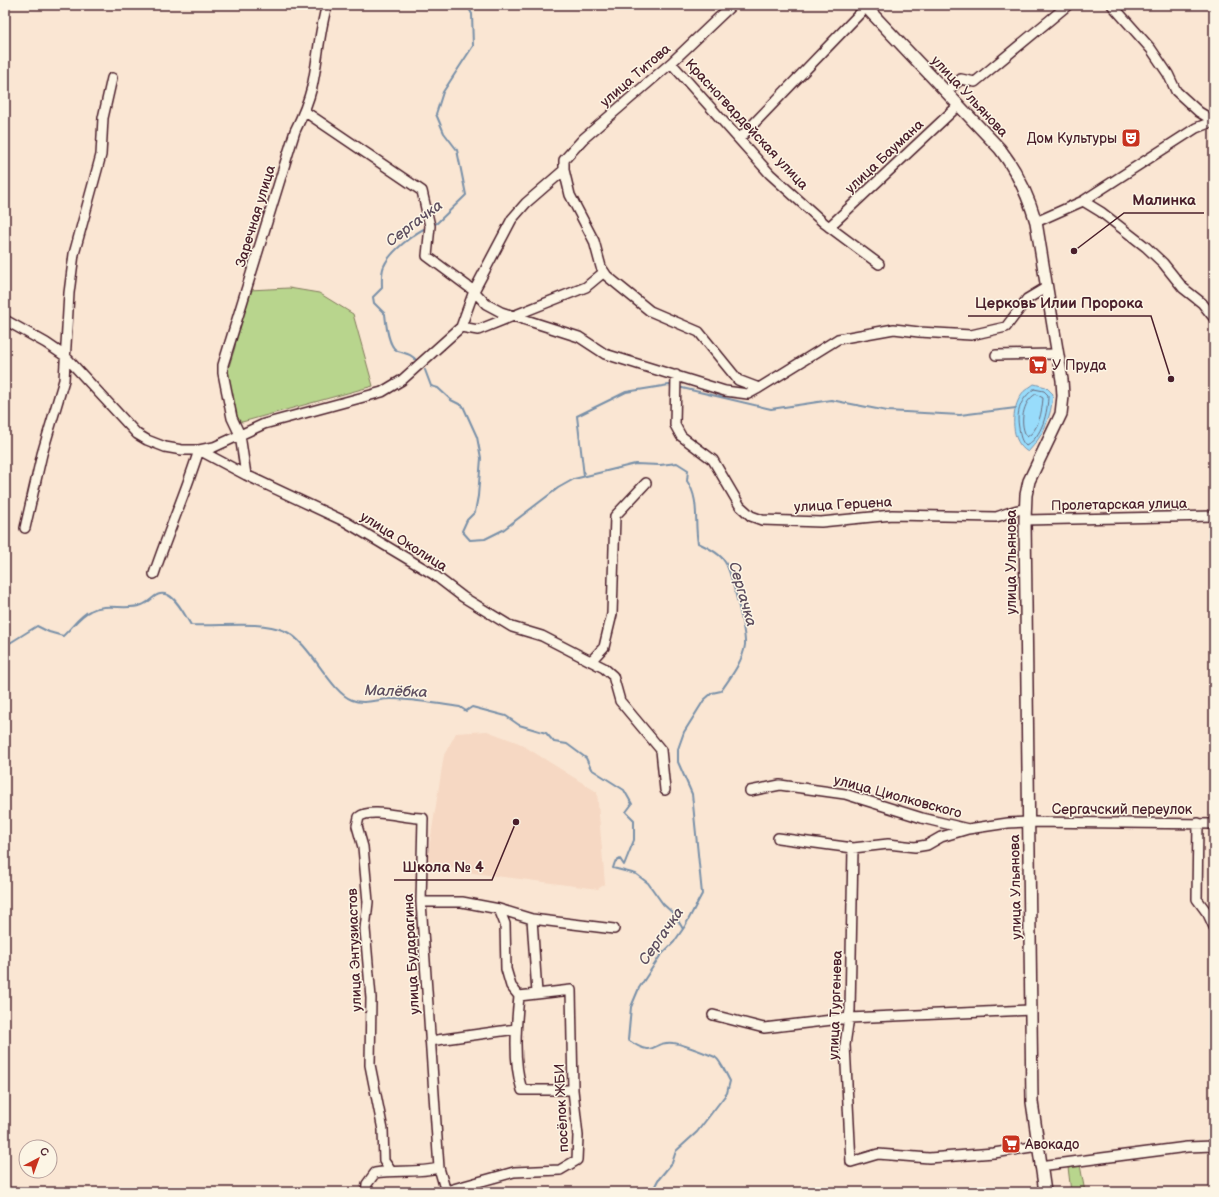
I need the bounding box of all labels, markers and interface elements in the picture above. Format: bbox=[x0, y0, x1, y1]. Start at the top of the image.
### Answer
street label: улица Титова bbox=[597, 40, 675, 111]
street label: улица Ульянова bbox=[928, 52, 1012, 141]
street label: Красногвардейская улица bbox=[681, 55, 812, 194]
street label: улица Баумана bbox=[842, 115, 927, 197]
theatre icon: Дом Культуры bbox=[1120, 127, 1142, 149]
place label: Дом Культуры bbox=[1027, 130, 1117, 147]
street label: Заречная улица bbox=[232, 162, 279, 269]
callout: Малинка bbox=[1124, 186, 1204, 213]
text: Малинка bbox=[1132, 191, 1196, 210]
water label: Сергачка bbox=[382, 196, 447, 251]
callout: Церковь Илии Пророка bbox=[968, 289, 1151, 316]
text: Церковь Илии Пророка bbox=[975, 294, 1143, 313]
supermarket icon: У Пруда bbox=[1027, 354, 1049, 376]
place label: У Пруда bbox=[1052, 357, 1107, 374]
street label: улица Герцена bbox=[794, 493, 893, 516]
street label: Пролетарская улица bbox=[1051, 495, 1188, 514]
street label: улица Околица bbox=[357, 508, 451, 575]
street label: улица Ульянова bbox=[1003, 509, 1020, 615]
water label: Сергачка bbox=[724, 560, 761, 629]
water label: Малёбка bbox=[364, 681, 428, 702]
street label: улица Циолковского bbox=[832, 771, 964, 822]
street label: Сергачский переулок bbox=[1052, 801, 1193, 818]
street label: улица Ульянова bbox=[1006, 834, 1025, 940]
callout: Школа № 4 bbox=[394, 853, 492, 880]
text: Школа № 4 bbox=[402, 858, 484, 877]
street label: улица Энтузиастов bbox=[344, 887, 365, 1012]
street label: улица Бударагина bbox=[400, 892, 423, 1015]
water label: Сергачка bbox=[635, 904, 688, 969]
street label: улица Тургенева bbox=[825, 949, 846, 1060]
street label: посёлок ЖБИ bbox=[551, 1063, 572, 1153]
supermarket icon: Авокадо bbox=[1000, 1133, 1022, 1155]
place label: Авокадо bbox=[1024, 1136, 1079, 1153]
north arrow bbox=[18, 1139, 58, 1179]
text: С bbox=[37, 1144, 52, 1159]

